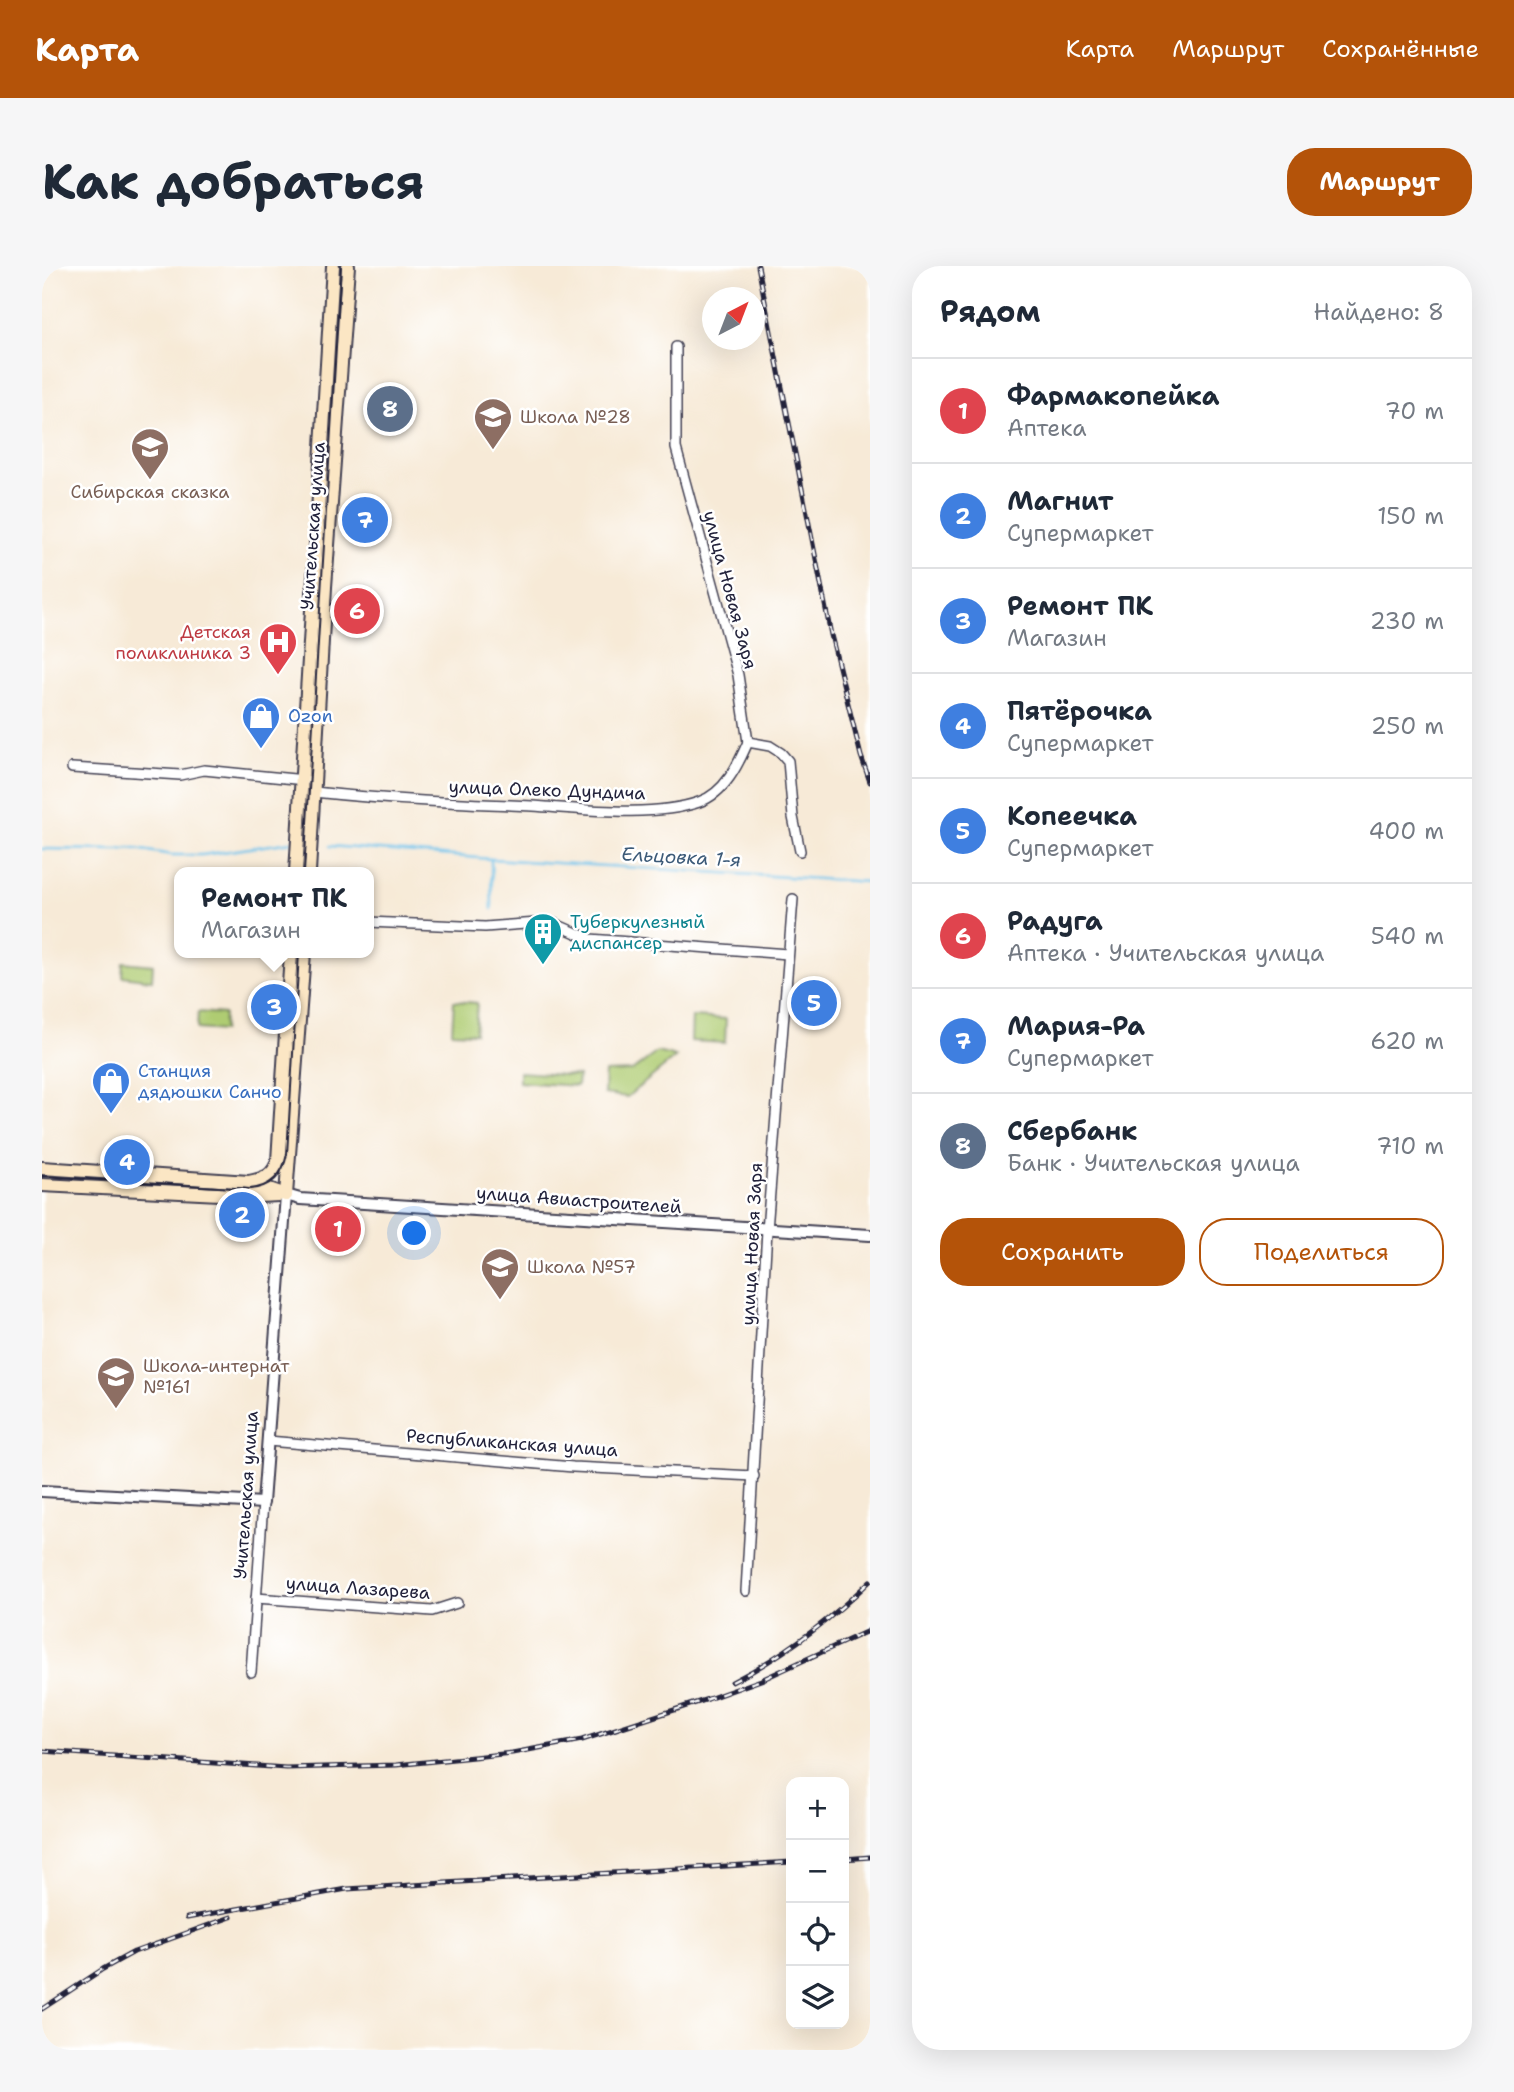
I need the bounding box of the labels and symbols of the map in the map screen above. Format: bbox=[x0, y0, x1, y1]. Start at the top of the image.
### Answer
north arrow bbox=[702, 287, 765, 350]
pin: 8 bbox=[367, 383, 413, 435]
school or university icon: Школа №28 bbox=[472, 396, 514, 451]
place label: Школа №28 bbox=[520, 405, 631, 429]
school or university icon: Сибирская сказка bbox=[129, 426, 171, 481]
street label: Учительская улица bbox=[295, 441, 331, 611]
place label: Сибирская сказка bbox=[70, 480, 230, 504]
pin: 7 bbox=[342, 494, 388, 546]
street label: улица Новая Заря bbox=[697, 508, 763, 672]
pin: 6 bbox=[334, 585, 380, 637]
place label: Детская поликлиника 3 bbox=[115, 620, 251, 665]
hospital icon: Детская поликлиника 3 bbox=[257, 621, 299, 676]
shop icon: Ozon bbox=[240, 695, 282, 750]
place label: Ozon bbox=[288, 704, 333, 728]
street label: улица Олеко Дундича bbox=[448, 775, 646, 805]
water label: Ельцовка 1-я bbox=[621, 841, 741, 873]
place label: Туберкулезный диспансер bbox=[570, 910, 705, 955]
building icon: Туберкулезный диспансер bbox=[522, 911, 564, 966]
pin: 5 bbox=[791, 977, 837, 1029]
pin: 3 bbox=[251, 981, 297, 1033]
place label: Станция дядюшки Санчо bbox=[138, 1059, 282, 1104]
shop icon: Станция дядюшки Санчо bbox=[90, 1060, 132, 1115]
pin: 4 bbox=[104, 1136, 150, 1188]
street label: улица Новая Заря bbox=[736, 1162, 768, 1326]
street label: улица Авиастроителей bbox=[476, 1181, 683, 1219]
pin: 2 bbox=[219, 1189, 265, 1241]
pin: 1 bbox=[315, 1203, 361, 1255]
your location bbox=[397, 1216, 431, 1250]
school or university icon: Школа №57 bbox=[479, 1246, 521, 1301]
place label: Школа №57 bbox=[527, 1255, 636, 1279]
place label: Школа-интернат №161 bbox=[143, 1354, 290, 1399]
school or university icon: Школа-интернат №161 bbox=[95, 1355, 137, 1410]
street label: Учительская улица bbox=[228, 1410, 264, 1580]
street label: Республиканская улица bbox=[405, 1424, 619, 1462]
street label: улица Лазарева bbox=[285, 1571, 431, 1605]

